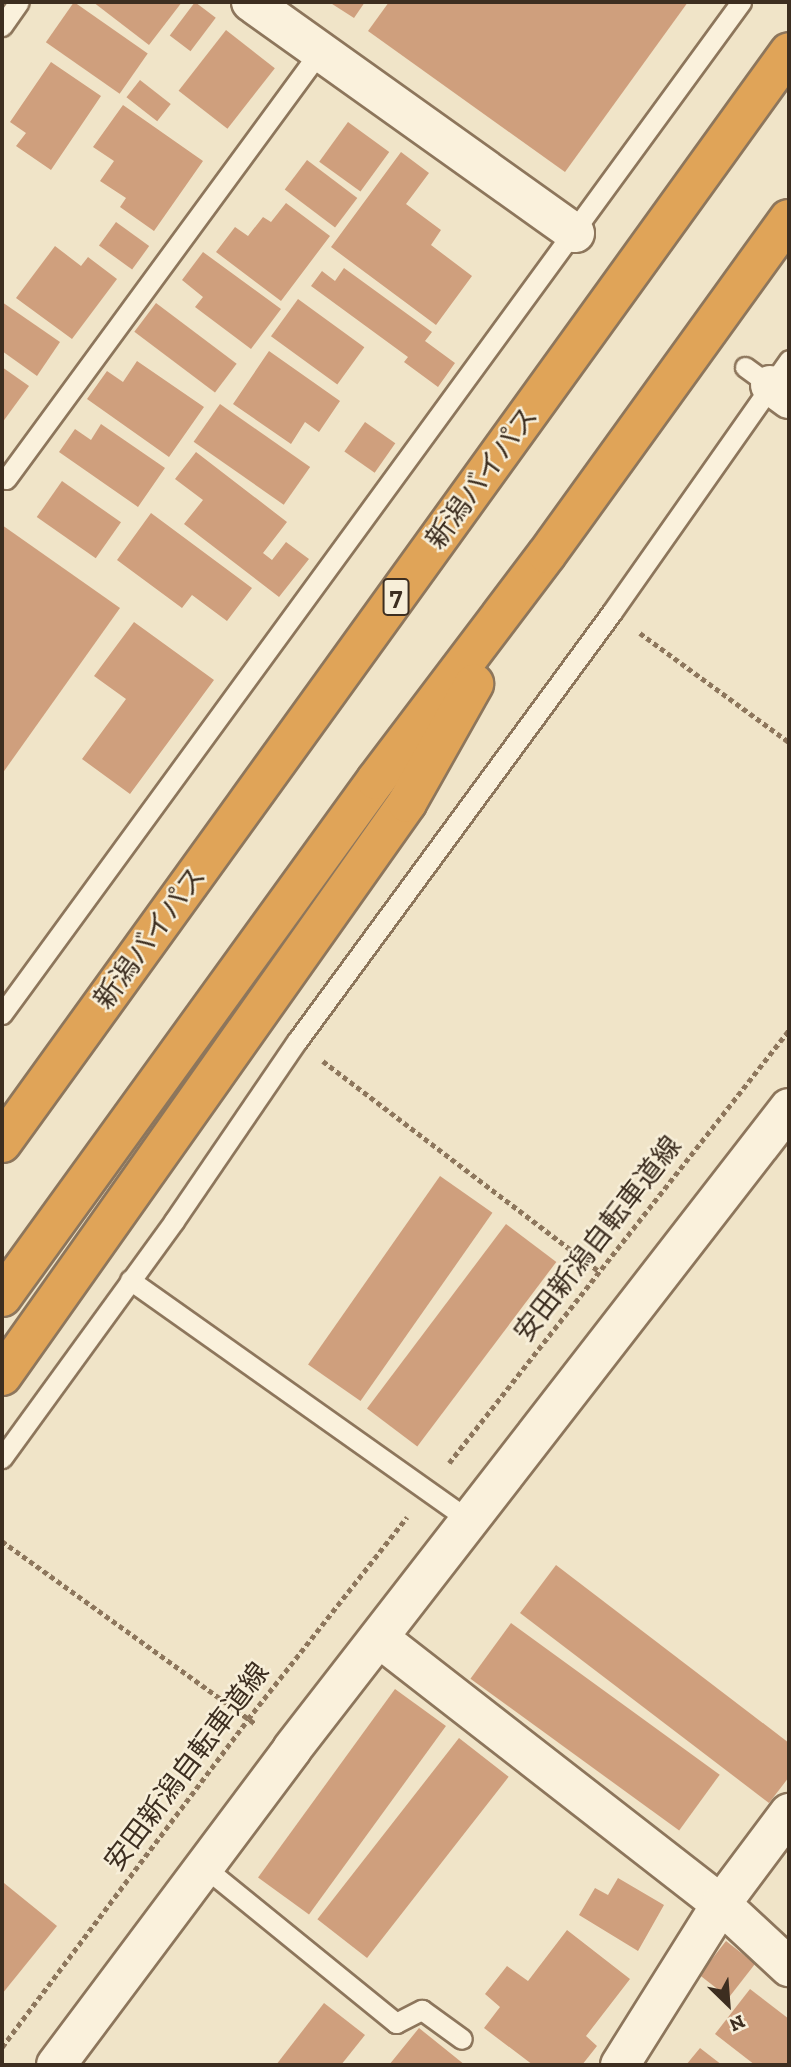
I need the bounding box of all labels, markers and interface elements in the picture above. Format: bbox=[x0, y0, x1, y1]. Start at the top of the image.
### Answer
street label: 新潟バイパス bbox=[419, 400, 545, 556]
road number: 7 bbox=[382, 575, 410, 620]
street label: 新潟バイパス bbox=[87, 860, 213, 1016]
street label: 安田新潟自転車道線 bbox=[507, 1129, 689, 1349]
street label: 安田新潟自転車道線 bbox=[98, 1656, 276, 1878]
north arrow bbox=[693, 1969, 763, 2039]
text: N bbox=[726, 2010, 749, 2037]

